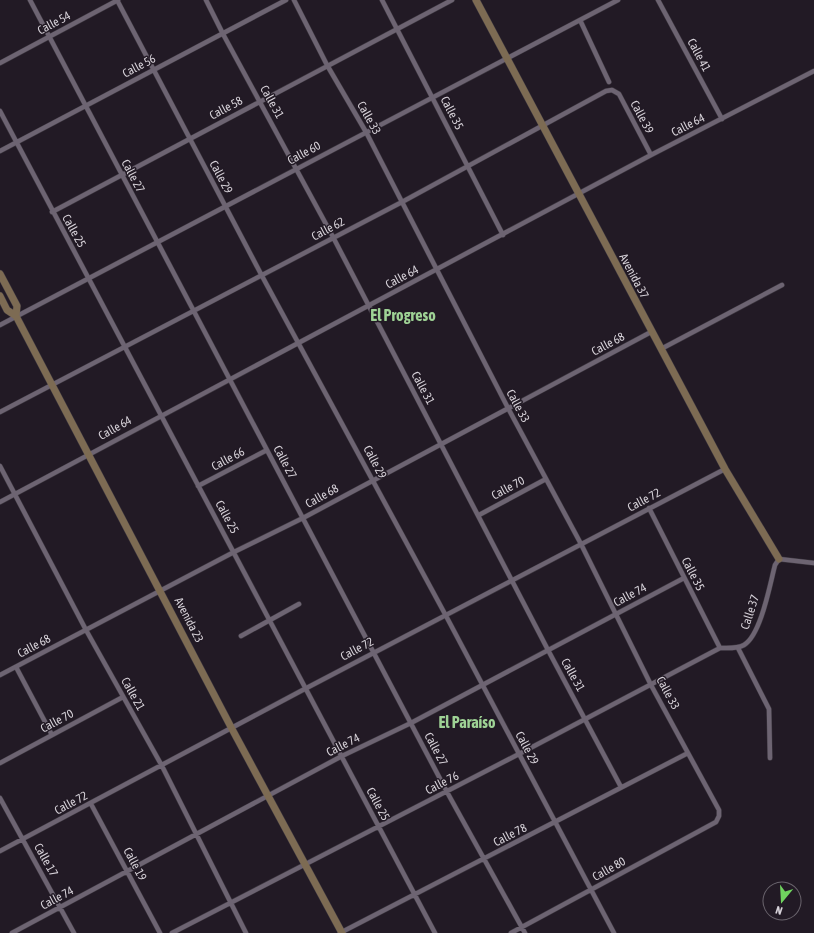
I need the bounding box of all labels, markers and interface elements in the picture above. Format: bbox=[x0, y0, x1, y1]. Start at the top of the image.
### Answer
street label: Calle 54 bbox=[35, 8, 73, 38]
street label: Calle 41 bbox=[684, 36, 714, 74]
street label: Calle 56 bbox=[120, 51, 158, 81]
street label: Calle 31 bbox=[257, 83, 287, 121]
street label: Calle 58 bbox=[207, 93, 245, 123]
street label: Calle 35 bbox=[438, 94, 466, 132]
street label: Calle 39 bbox=[627, 98, 657, 136]
street label: Calle 33 bbox=[354, 99, 384, 137]
street label: Calle 64 bbox=[669, 111, 707, 139]
street label: Calle 60 bbox=[285, 138, 323, 168]
street label: Calle 27 bbox=[118, 157, 148, 195]
street label: Calle 29 bbox=[206, 158, 236, 196]
street label: Calle 25 bbox=[59, 212, 89, 250]
street label: Calle 62 bbox=[309, 214, 347, 244]
street label: Avenida 37 bbox=[616, 251, 652, 301]
street label: Calle 64 bbox=[383, 262, 421, 292]
district label: El Progreso bbox=[370, 306, 436, 324]
street label: Calle 68 bbox=[589, 329, 627, 359]
street label: Calle 31 bbox=[408, 369, 438, 407]
street label: Calle 33 bbox=[503, 387, 533, 425]
street label: Calle 64 bbox=[96, 413, 134, 443]
street label: Calle 27 bbox=[270, 443, 300, 481]
street label: Calle 29 bbox=[360, 443, 390, 481]
street label: Calle 66 bbox=[209, 444, 247, 474]
street label: Calle 70 bbox=[489, 473, 527, 503]
street label: Calle 68 bbox=[303, 481, 341, 511]
street label: Calle 72 bbox=[625, 485, 663, 515]
street label: Calle 25 bbox=[212, 498, 242, 536]
street label: Calle 35 bbox=[679, 555, 707, 593]
street label: Calle 74 bbox=[611, 580, 649, 610]
street label: Calle 37 bbox=[738, 593, 762, 631]
street label: Avenida 23 bbox=[172, 595, 206, 645]
street label: Calle 68 bbox=[15, 631, 53, 661]
street label: Calle 72 bbox=[338, 634, 376, 664]
street label: Calle 31 bbox=[558, 656, 588, 694]
street label: Calle 33 bbox=[653, 674, 683, 712]
street label: Calle 21 bbox=[118, 675, 148, 713]
street label: Calle 70 bbox=[38, 706, 76, 736]
district label: El Paraíso bbox=[439, 713, 496, 731]
street label: Calle 29 bbox=[512, 729, 542, 767]
street label: Calle 27 bbox=[421, 730, 451, 768]
street label: Calle 74 bbox=[324, 731, 362, 759]
street label: Calle 76 bbox=[423, 769, 461, 797]
street label: Calle 25 bbox=[363, 785, 393, 823]
street label: Calle 72 bbox=[52, 788, 90, 818]
street label: Calle 78 bbox=[491, 821, 529, 849]
street label: Calle 17 bbox=[31, 841, 61, 879]
street label: Calle 19 bbox=[120, 845, 150, 883]
street label: Calle 80 bbox=[590, 854, 628, 884]
north arrow bbox=[762, 881, 802, 921]
street label: Calle 74 bbox=[38, 883, 76, 913]
text: N bbox=[774, 904, 784, 917]

